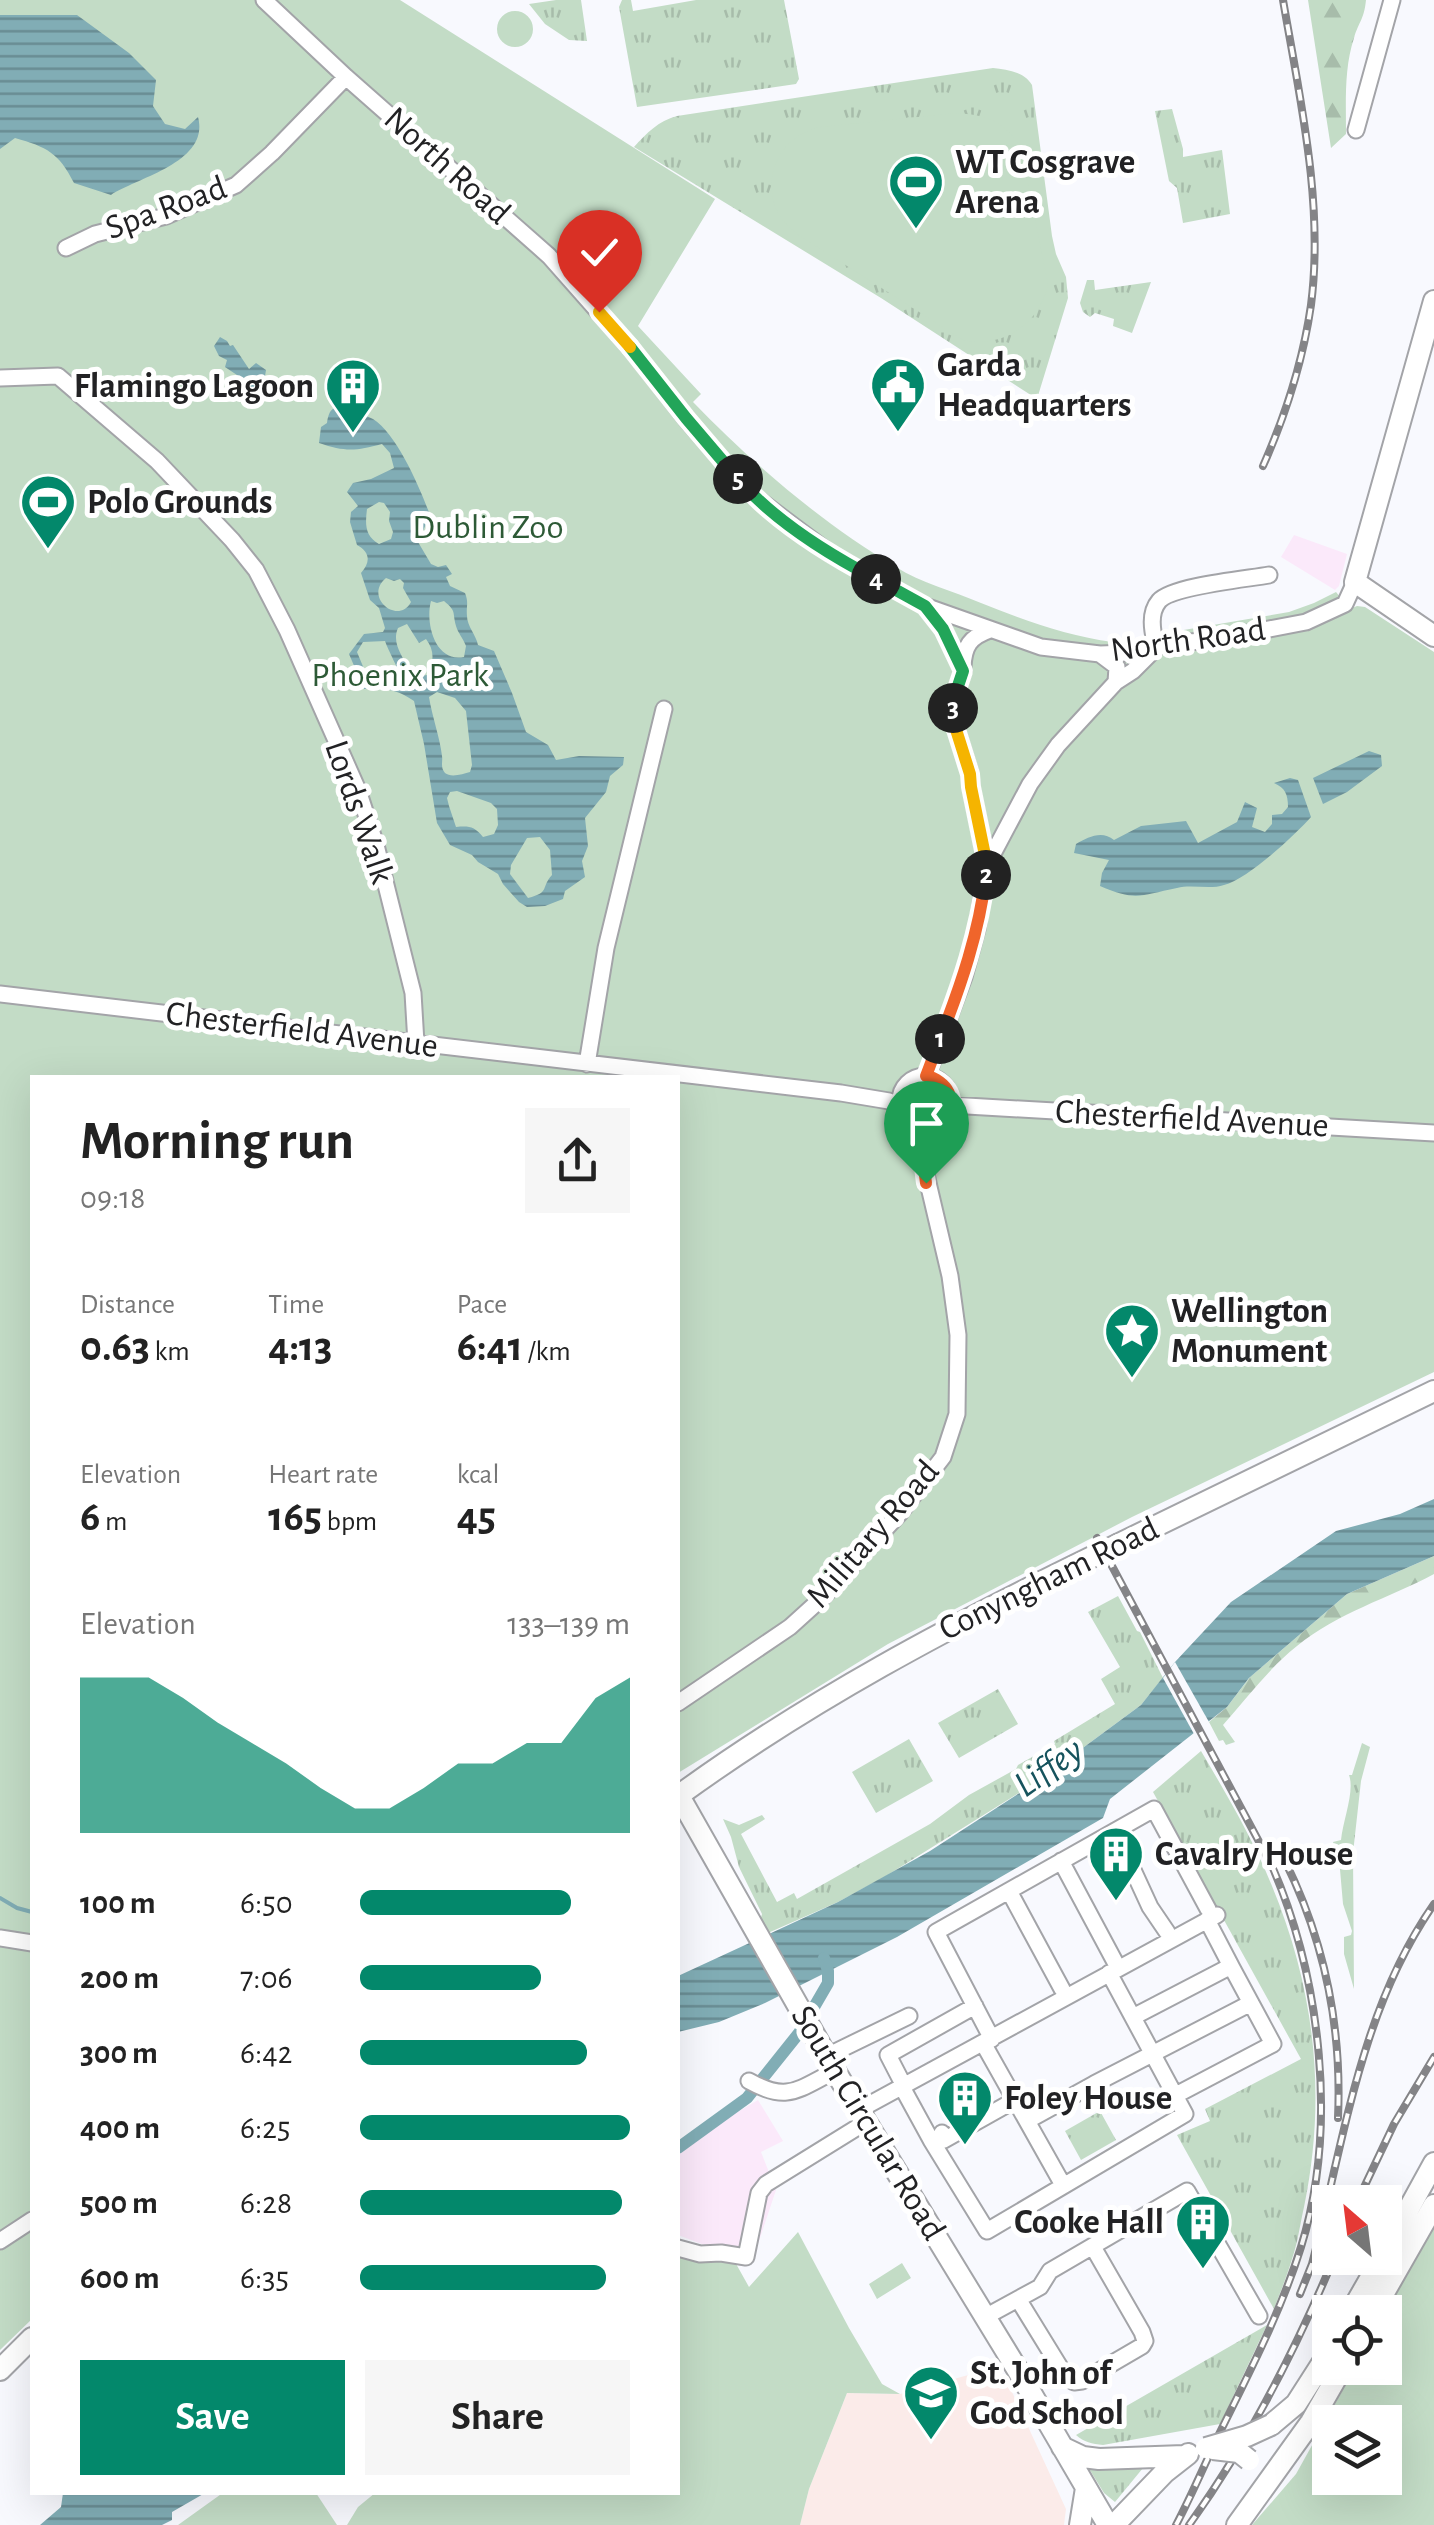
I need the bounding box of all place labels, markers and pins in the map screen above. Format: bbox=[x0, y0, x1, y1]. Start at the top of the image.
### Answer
place label: WT Cosgrave Arena bbox=[955, 145, 1135, 220]
sports icon: WT Cosgrave Arena bbox=[886, 152, 946, 231]
pin bbox=[557, 210, 642, 313]
place label: Garda Headquarters bbox=[937, 348, 1132, 423]
public building icon: Garda Headquarters bbox=[868, 355, 928, 434]
building icon: Flamingo Lagoon bbox=[323, 356, 383, 435]
place label: Flamingo Lagoon bbox=[74, 369, 314, 404]
pin: 5 bbox=[713, 454, 763, 504]
sports icon: Polo Grounds bbox=[18, 472, 78, 551]
place label: Polo Grounds bbox=[87, 485, 272, 520]
pin: 4 bbox=[851, 554, 901, 604]
pin: 3 bbox=[928, 683, 978, 733]
pin: 2 bbox=[961, 850, 1011, 900]
pin: 1 bbox=[915, 1014, 965, 1064]
pin bbox=[884, 1081, 969, 1184]
place label: Wellington Monument bbox=[1171, 1294, 1328, 1369]
place icon: Wellington Monument bbox=[1102, 1301, 1162, 1380]
building icon: Cavalry House bbox=[1086, 1824, 1146, 1903]
place label: Cavalry House bbox=[1155, 1837, 1353, 1872]
building icon: Foley House bbox=[935, 2068, 995, 2147]
place label: Foley House bbox=[1004, 2081, 1172, 2116]
building icon: Cooke Hall bbox=[1173, 2192, 1233, 2271]
place label: Cooke Hall bbox=[1014, 2205, 1164, 2240]
place label: St. John of God School bbox=[970, 2356, 1124, 2431]
school or university icon: St. John of God School bbox=[901, 2363, 961, 2442]

